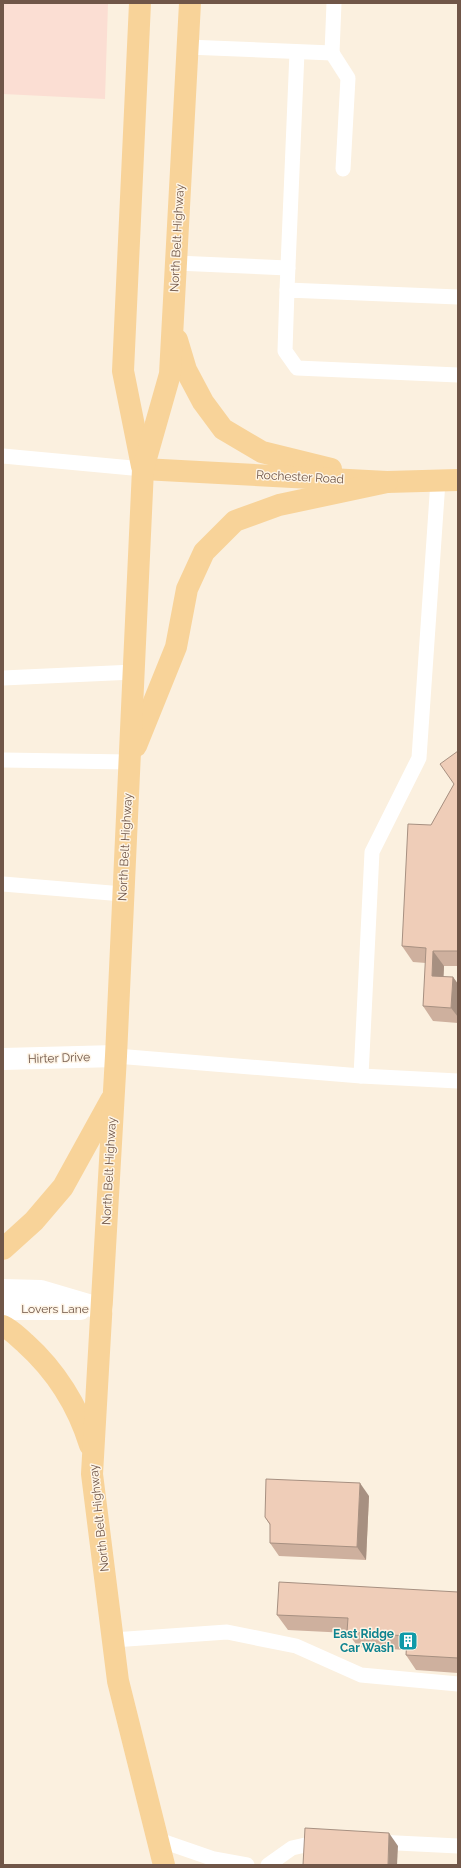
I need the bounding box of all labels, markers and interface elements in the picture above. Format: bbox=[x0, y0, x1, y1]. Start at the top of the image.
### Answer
street label: North Belt Highway bbox=[167, 183, 187, 292]
street label: Rochester Road bbox=[256, 468, 344, 486]
street label: North Belt Highway bbox=[115, 792, 135, 901]
street label: Hirter Drive bbox=[28, 1050, 90, 1066]
street label: North Belt Highway bbox=[99, 1116, 119, 1225]
street label: Lovers Lane bbox=[21, 1302, 89, 1316]
street label: North Belt Highway bbox=[86, 1463, 112, 1573]
place label: East Ridge Car Wash bbox=[333, 1627, 394, 1655]
building icon: East Ridge Car Wash bbox=[397, 1630, 419, 1652]

